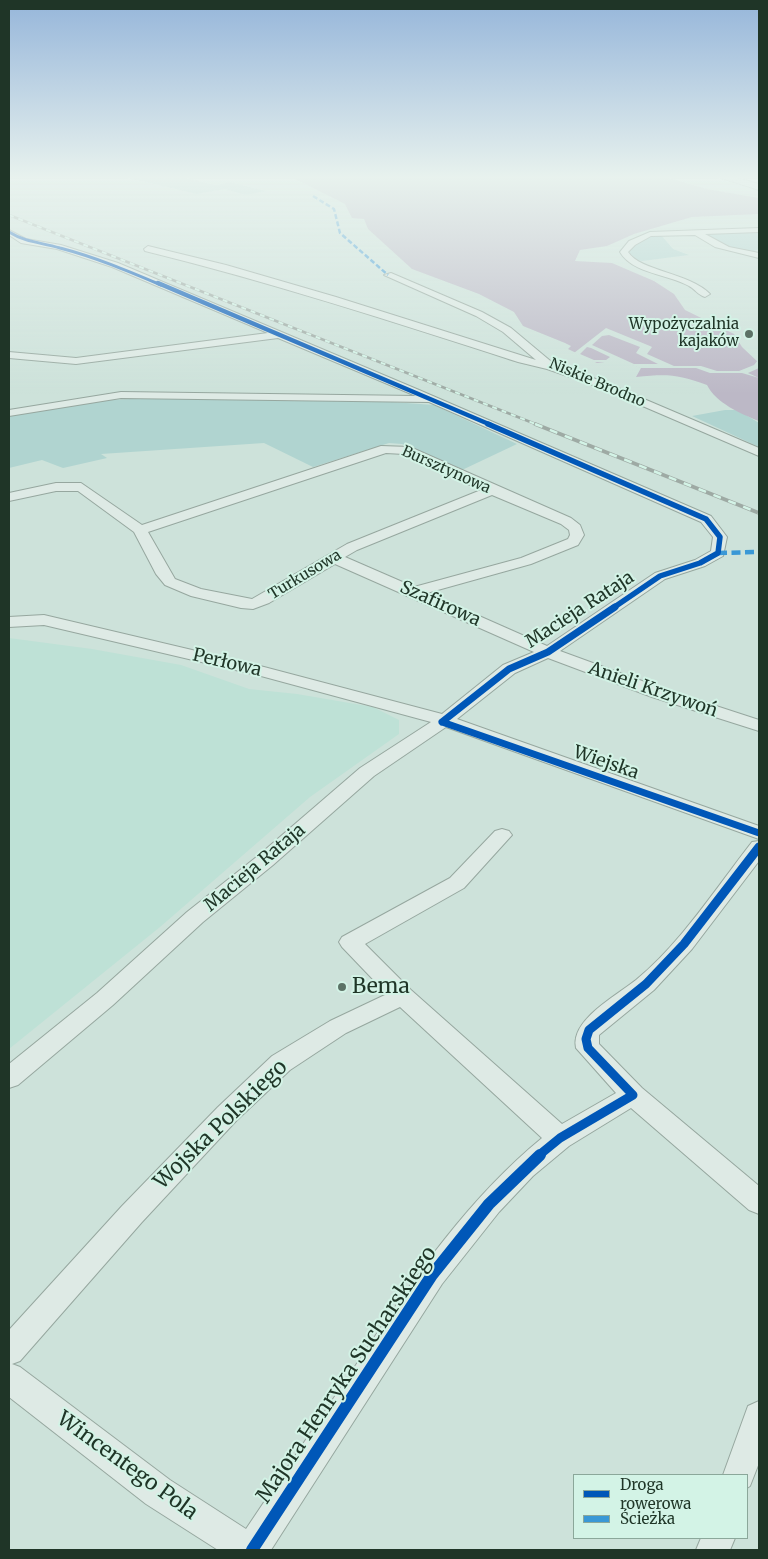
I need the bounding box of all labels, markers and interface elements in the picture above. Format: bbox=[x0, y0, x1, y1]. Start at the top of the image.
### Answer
place label: Wypożyczalnia kajaków bbox=[629, 316, 739, 351]
marker: Wypożyczalnia kajaków bbox=[743, 328, 755, 340]
street label: Niskie Brodno bbox=[546, 355, 648, 411]
street label: Bursztynowa bbox=[399, 442, 493, 498]
street label: Turkusowa bbox=[265, 546, 345, 604]
street label: Macieja Rataja bbox=[522, 567, 638, 653]
street label: Szafirowa bbox=[396, 577, 484, 631]
street label: Perłowa bbox=[190, 645, 264, 681]
street label: Anieli Krzywoń bbox=[586, 658, 720, 722]
street label: Wiejska bbox=[570, 742, 642, 784]
street label: Macieja Rataja bbox=[200, 820, 310, 916]
place label: Bema bbox=[352, 974, 410, 1000]
marker: Bema bbox=[336, 981, 348, 993]
street label: Wojska Polskiego bbox=[149, 1055, 293, 1195]
street label: Majora Henryka Sucharskiego bbox=[252, 1242, 442, 1508]
street label: Wincentego Pola bbox=[52, 1406, 202, 1526]
legend bbox=[573, 1474, 748, 1539]
text: Droga rowerowa bbox=[620, 1475, 691, 1513]
text: Ścieżka bbox=[620, 1509, 675, 1528]

